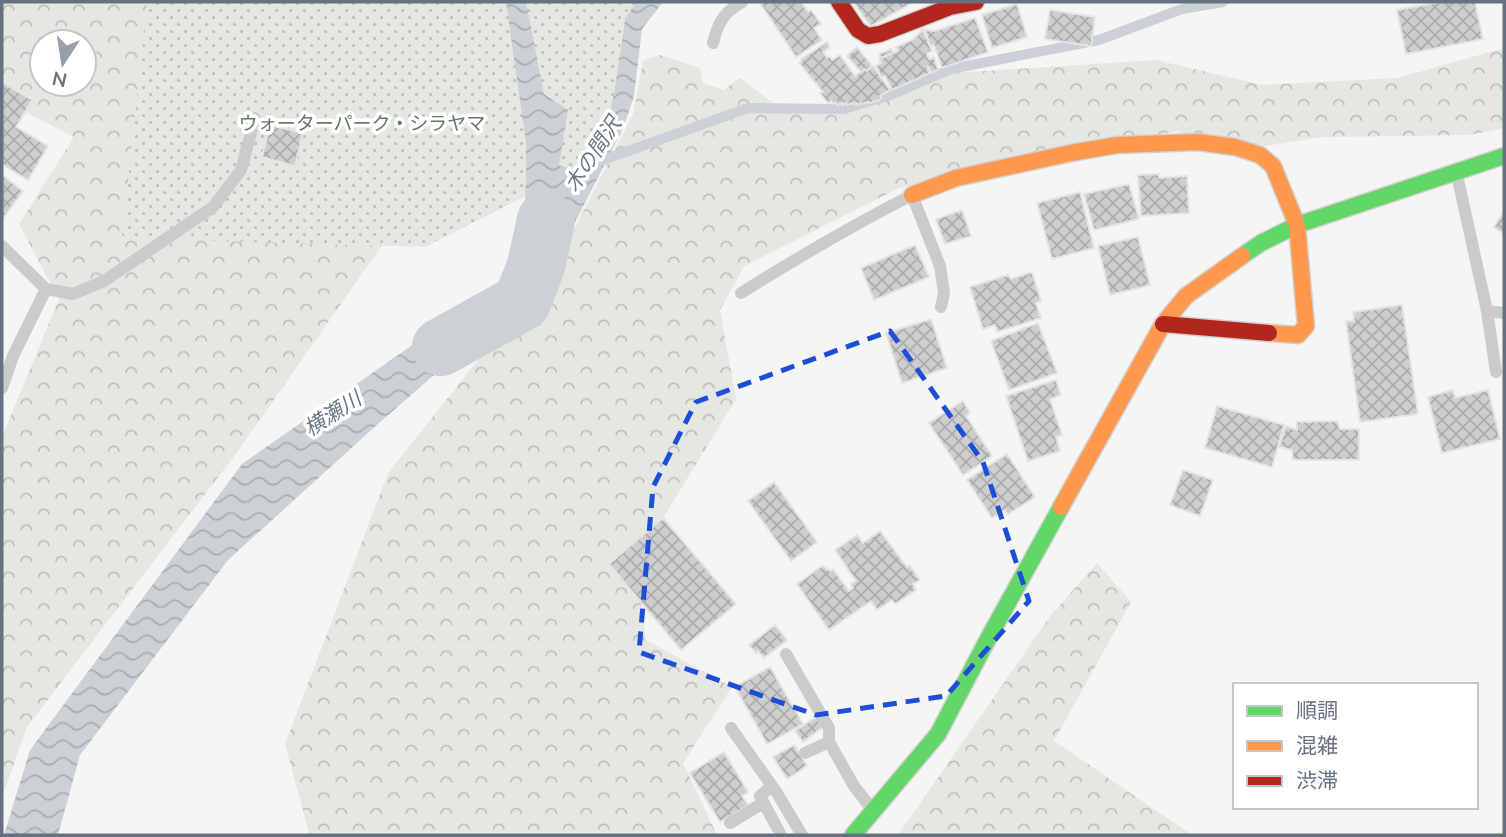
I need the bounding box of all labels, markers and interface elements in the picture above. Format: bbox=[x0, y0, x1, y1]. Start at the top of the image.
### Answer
north arrow bbox=[28, 28, 98, 98]
text: N bbox=[50, 66, 69, 93]
water label: 木の間沢 bbox=[558, 109, 627, 196]
park label: ウォーターパーク・シラヤマ bbox=[239, 111, 485, 135]
water label: 横瀬川 bbox=[299, 384, 367, 441]
legend bbox=[1233, 683, 1478, 809]
text: 順調 bbox=[1296, 697, 1338, 723]
text: 混雑 bbox=[1296, 732, 1338, 758]
text: 渋滞 bbox=[1296, 767, 1338, 793]

